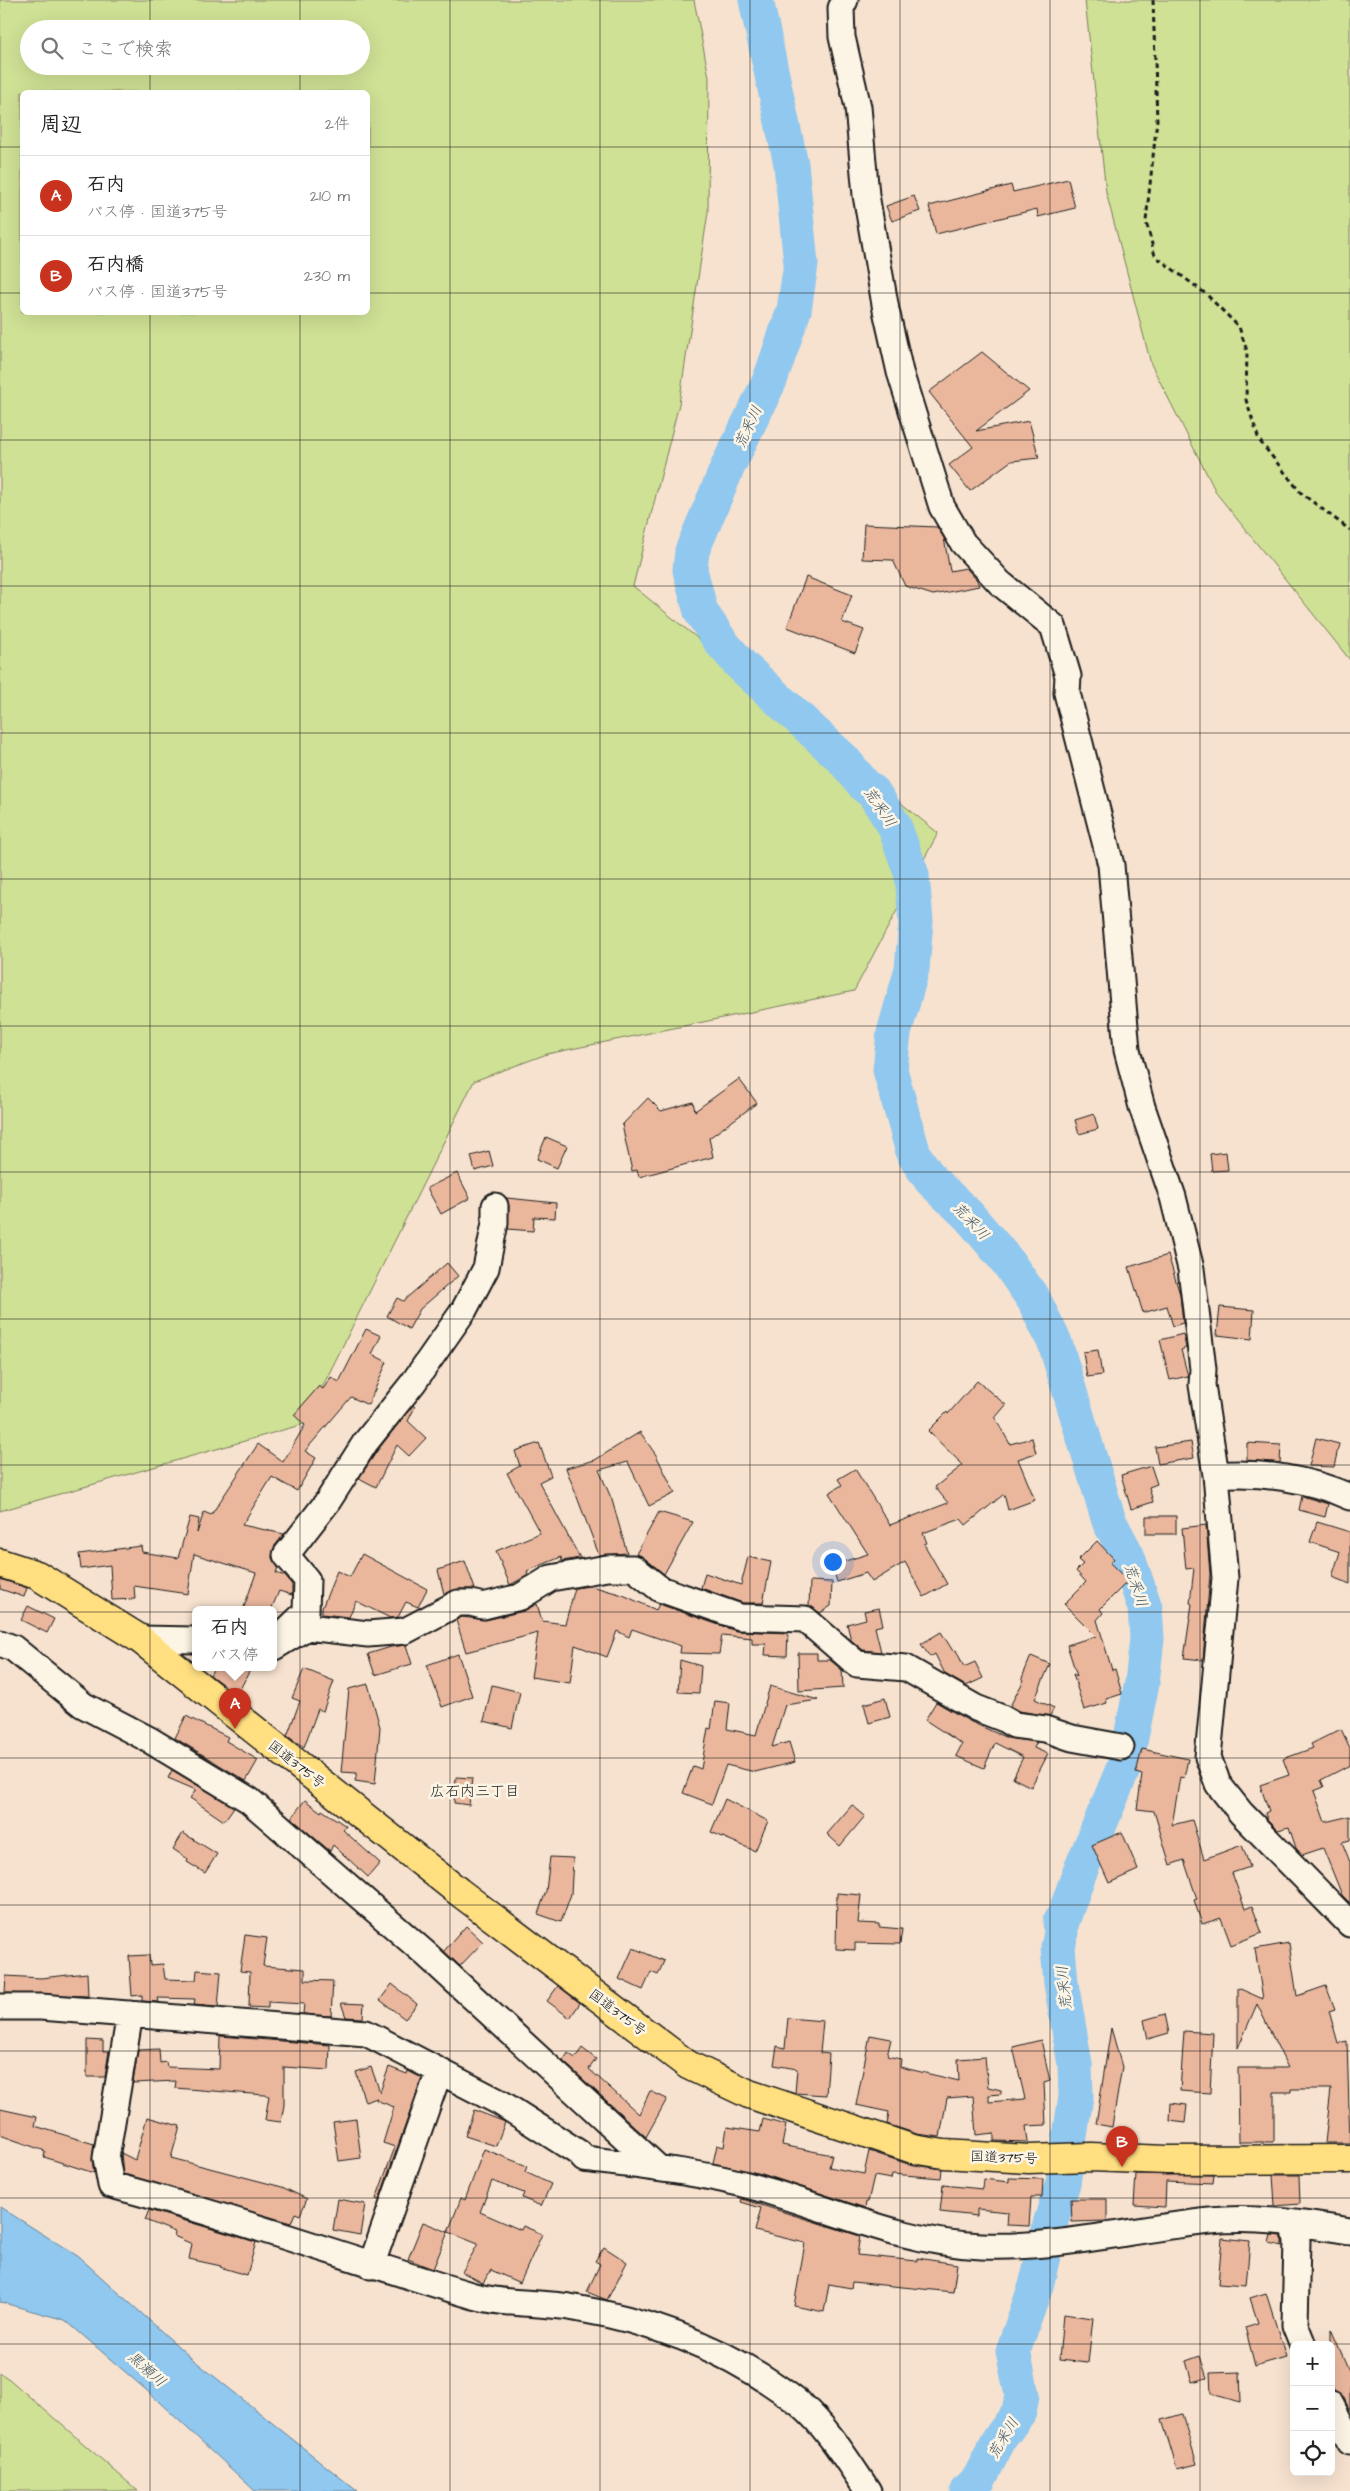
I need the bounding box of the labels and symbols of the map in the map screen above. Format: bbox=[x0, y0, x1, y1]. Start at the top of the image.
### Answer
water label: 荒釆川 bbox=[729, 402, 767, 452]
water label: 荒釆川 bbox=[858, 783, 901, 832]
water label: 荒釆川 bbox=[948, 1198, 994, 1245]
your location bbox=[820, 1549, 846, 1575]
water label: 荒釆川 bbox=[1119, 1561, 1152, 1610]
pin: A bbox=[219, 1688, 251, 1729]
street label: 国道375号 bbox=[264, 1736, 329, 1793]
district label: 広石内三丁目 bbox=[430, 1781, 520, 1802]
water label: 荒釆川 bbox=[1052, 1964, 1077, 2011]
street label: 国道375号 bbox=[584, 1984, 650, 2041]
pin: B bbox=[1106, 2126, 1138, 2167]
street label: 国道375号 bbox=[970, 2147, 1038, 2169]
water label: 黒瀬川 bbox=[123, 2347, 170, 2392]
water label: 荒釆川 bbox=[983, 2414, 1024, 2463]

